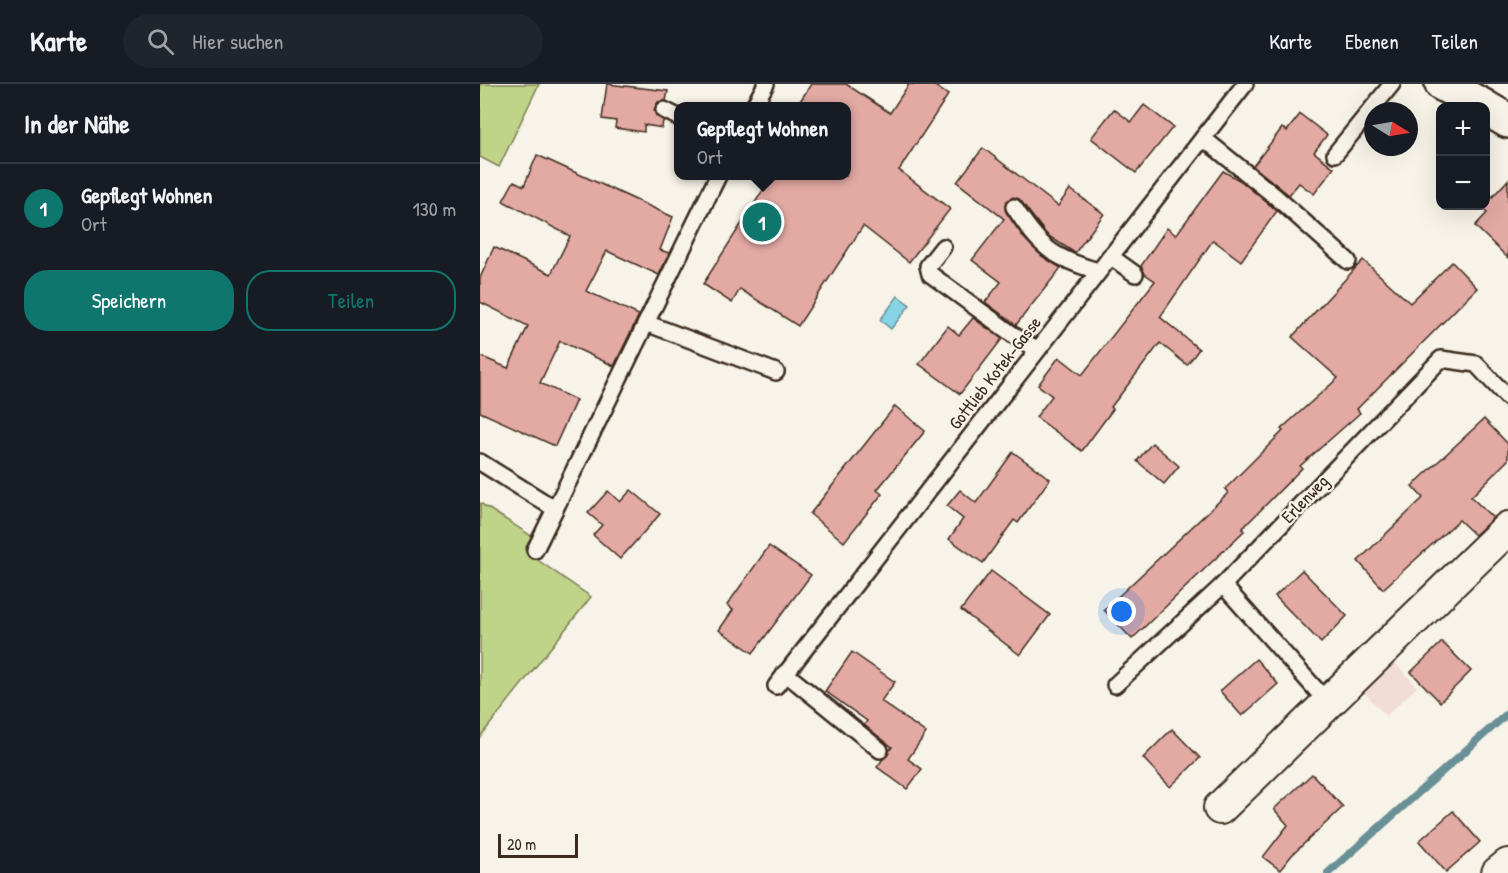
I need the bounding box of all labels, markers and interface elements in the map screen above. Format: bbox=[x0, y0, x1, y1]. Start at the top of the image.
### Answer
search box bbox=[123, 14, 543, 68]
text: Karte bbox=[30, 22, 87, 60]
icon: search bbox=[144, 25, 177, 58]
text: Hier suchen bbox=[192, 26, 283, 56]
text: Karte bbox=[1269, 27, 1312, 56]
text: Ebenen bbox=[1345, 27, 1399, 56]
text: Teilen bbox=[1432, 27, 1478, 56]
popup bbox=[674, 102, 851, 180]
north arrow bbox=[1364, 102, 1418, 156]
map controls bbox=[1436, 102, 1490, 210]
button: + bbox=[1436, 102, 1490, 156]
text: In der Nähe bbox=[24, 106, 130, 141]
text: Gepflegt Wohnen bbox=[697, 113, 828, 143]
text: Ort bbox=[697, 143, 722, 170]
button: − bbox=[1436, 156, 1490, 210]
text: Gepflegt Wohnen bbox=[81, 180, 212, 210]
text: 1 bbox=[40, 195, 47, 222]
text: 130 m bbox=[413, 195, 456, 222]
pin: 1 bbox=[742, 200, 782, 244]
text: Ort bbox=[81, 210, 107, 237]
button: Speichern bbox=[24, 270, 234, 331]
button: Teilen bbox=[246, 270, 456, 331]
street label: Gottlieb Kotek-Gasse bbox=[942, 311, 1047, 434]
street label: Erlenweg bbox=[1275, 469, 1334, 528]
your location bbox=[1107, 597, 1136, 626]
scale bar bbox=[498, 831, 578, 858]
text: 20 m bbox=[507, 833, 536, 855]

